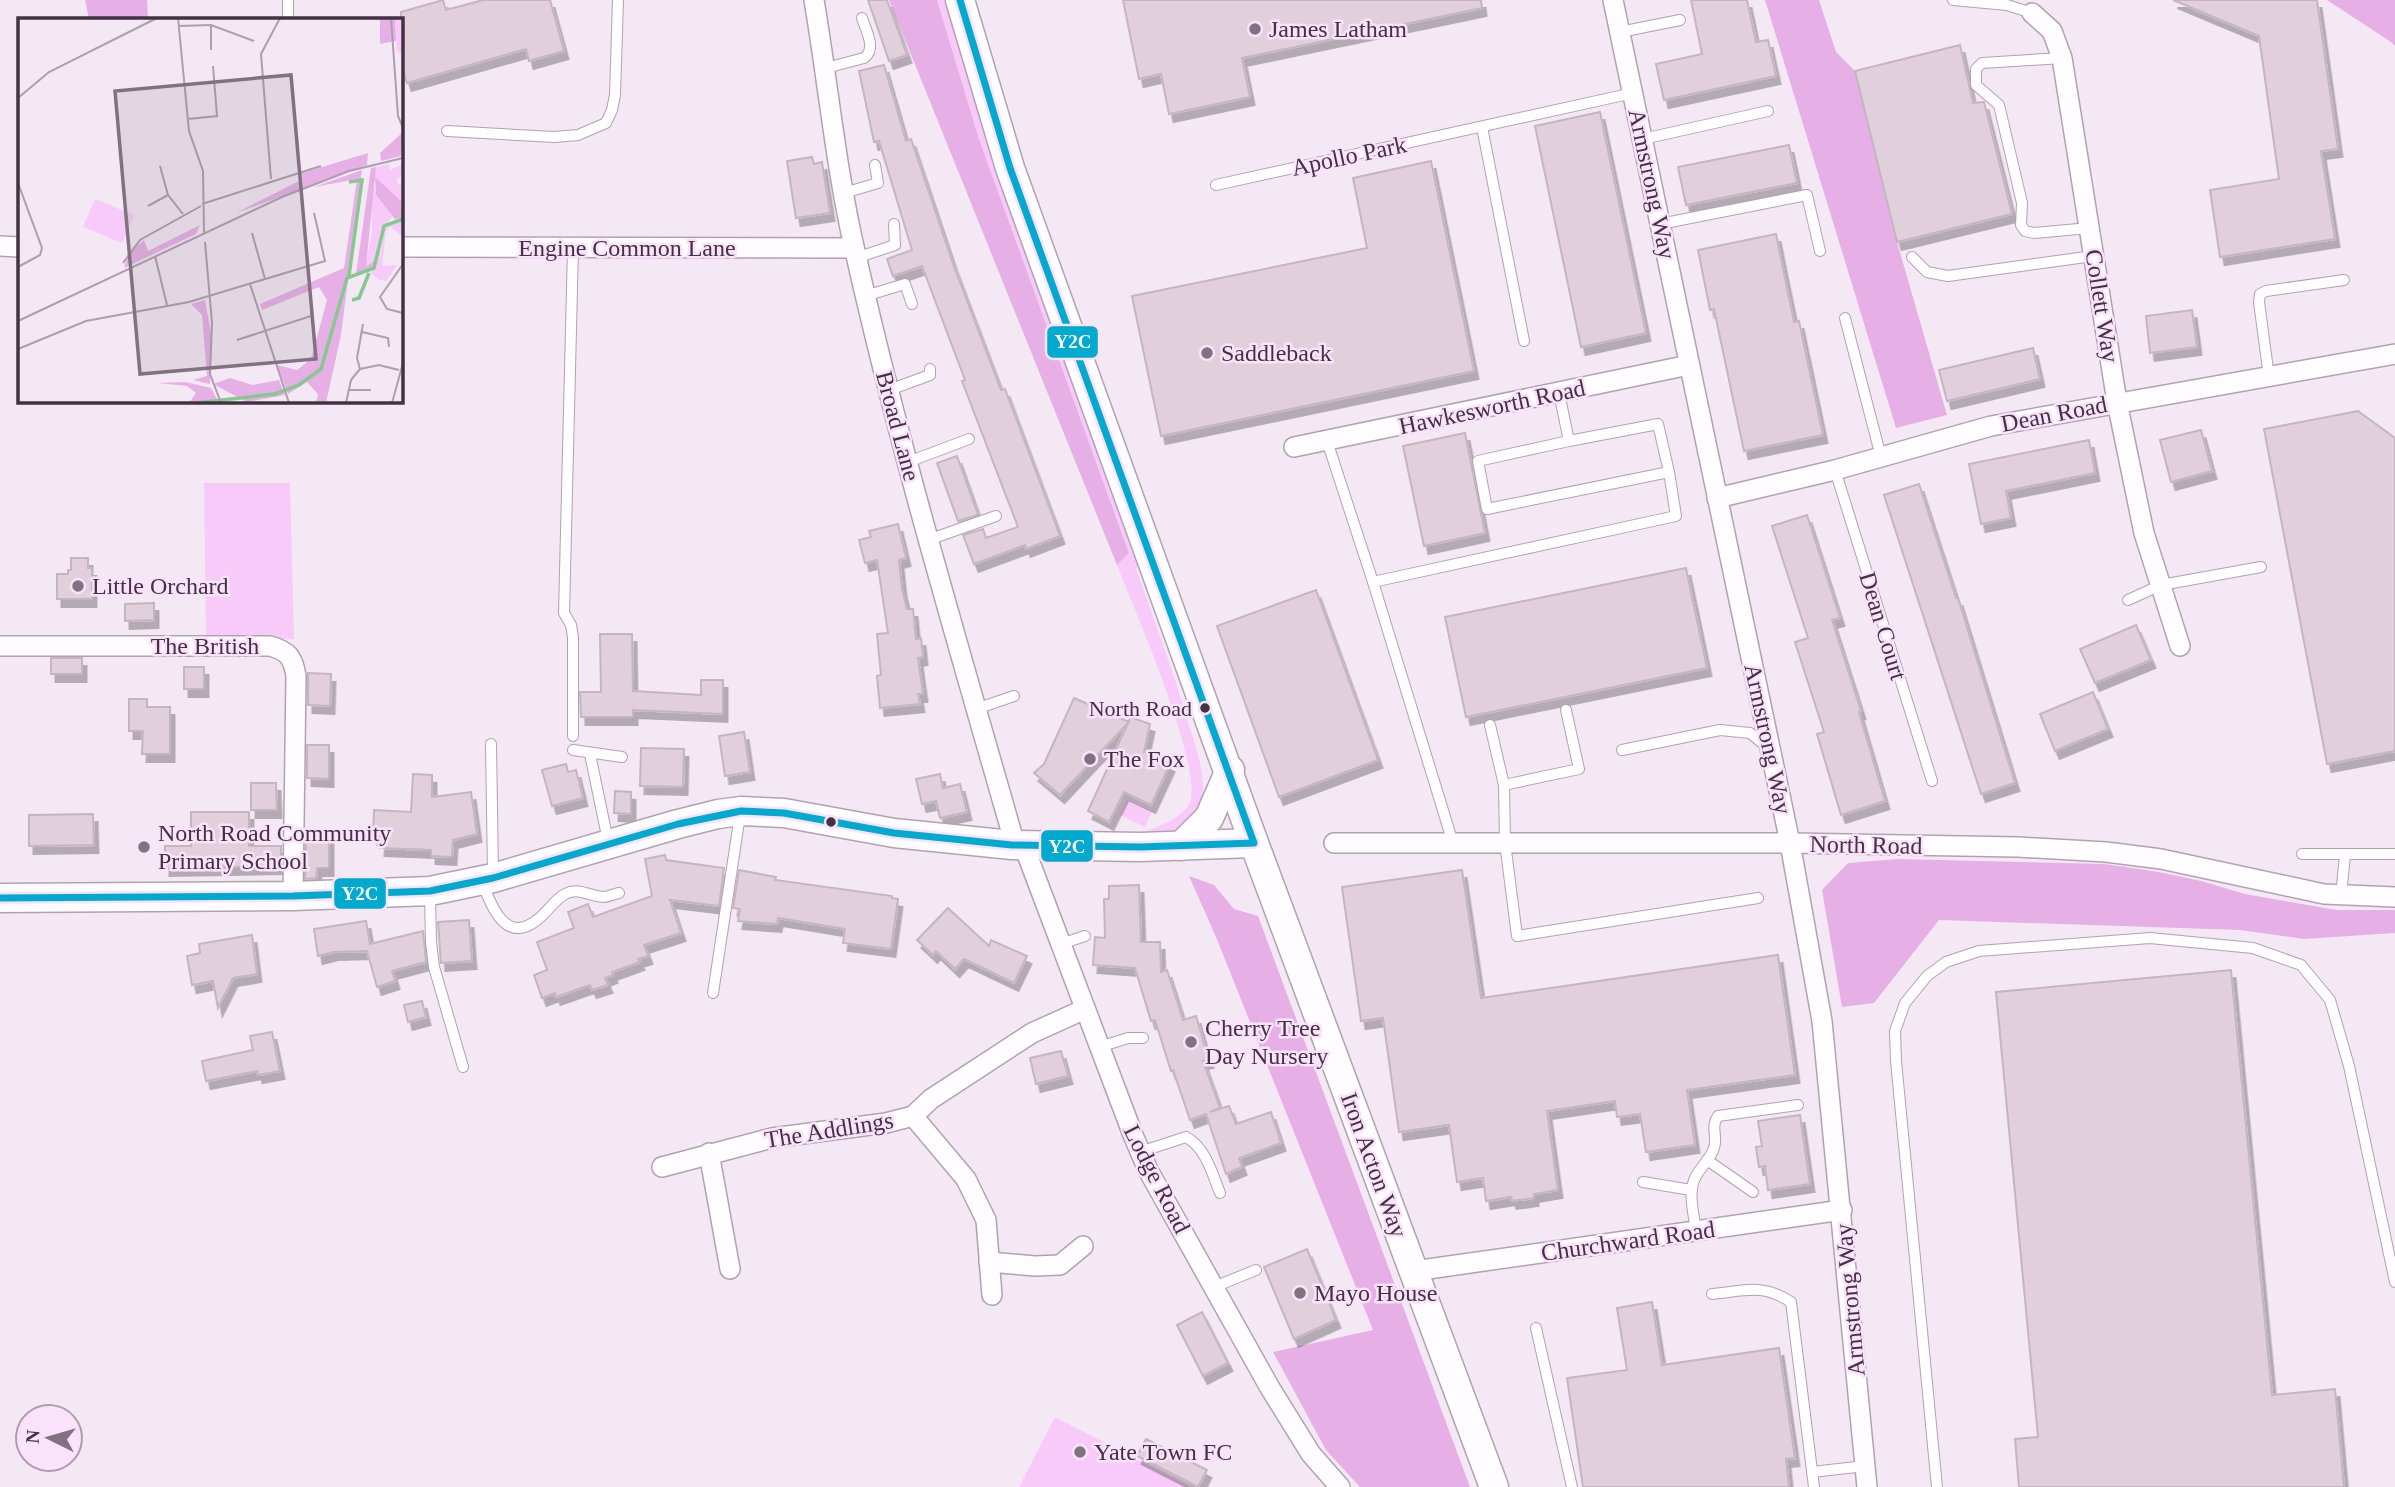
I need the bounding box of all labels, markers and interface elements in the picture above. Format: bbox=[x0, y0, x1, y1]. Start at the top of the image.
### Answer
place label: James Latham bbox=[1269, 16, 1407, 42]
inset map bbox=[18, 18, 402, 402]
marker: James Latham bbox=[1247, 21, 1263, 37]
street label: Armstrong Way bbox=[1623, 106, 1681, 262]
street label: Apollo Park bbox=[1289, 131, 1409, 181]
street label: Engine Common Lane bbox=[518, 235, 736, 261]
street label: Collett Way bbox=[2080, 248, 2124, 364]
line badge: Y2C bbox=[1046, 325, 1099, 359]
text: Y2C bbox=[1055, 331, 1091, 352]
place label: Saddleback bbox=[1221, 340, 1332, 366]
marker: Saddleback bbox=[1199, 345, 1215, 361]
street label: Broad Lane bbox=[871, 368, 925, 484]
street label: Hawkesworth Road bbox=[1396, 375, 1588, 439]
street label: Dean Road bbox=[1999, 391, 2109, 437]
street label: Dean Court bbox=[1854, 569, 1912, 683]
place label: Little Orchard bbox=[92, 573, 229, 599]
marker: Little Orchard bbox=[70, 578, 86, 594]
street label: The British bbox=[151, 633, 259, 659]
street label: Armstrong Way bbox=[1739, 661, 1797, 817]
place label: North Road bbox=[1089, 696, 1192, 721]
marker: North Road bbox=[1198, 701, 1212, 715]
place label: The Fox bbox=[1104, 746, 1185, 772]
marker: The Fox bbox=[1082, 751, 1098, 767]
unlabelled marker bbox=[824, 815, 838, 829]
place label: North Road Community Primary School bbox=[158, 820, 391, 874]
line badge: Y2C bbox=[1040, 829, 1094, 863]
street label: North Road bbox=[1809, 831, 1923, 859]
text: Y2C bbox=[1049, 836, 1085, 857]
marker: North Road Community Primary School bbox=[136, 839, 152, 855]
line badge: Y2C bbox=[333, 877, 387, 910]
text: Y2C bbox=[342, 883, 378, 904]
place label: Cherry Tree Day Nursery bbox=[1205, 1015, 1328, 1069]
marker: Cherry Tree Day Nursery bbox=[1183, 1034, 1199, 1050]
street label: Iron Acton Way bbox=[1336, 1089, 1412, 1241]
street label: The Addlings bbox=[763, 1107, 895, 1153]
street label: Lodge Road bbox=[1119, 1121, 1195, 1237]
street label: Churchward Road bbox=[1539, 1216, 1717, 1266]
street label: Armstrong Way bbox=[1830, 1223, 1870, 1377]
place label: Mayo House bbox=[1314, 1280, 1437, 1306]
marker: Mayo House bbox=[1292, 1285, 1308, 1301]
north arrow bbox=[14, 1403, 84, 1473]
text: N bbox=[22, 1429, 44, 1444]
place label: Yate Town FC bbox=[1094, 1439, 1232, 1465]
marker: Yate Town FC bbox=[1072, 1444, 1088, 1460]

